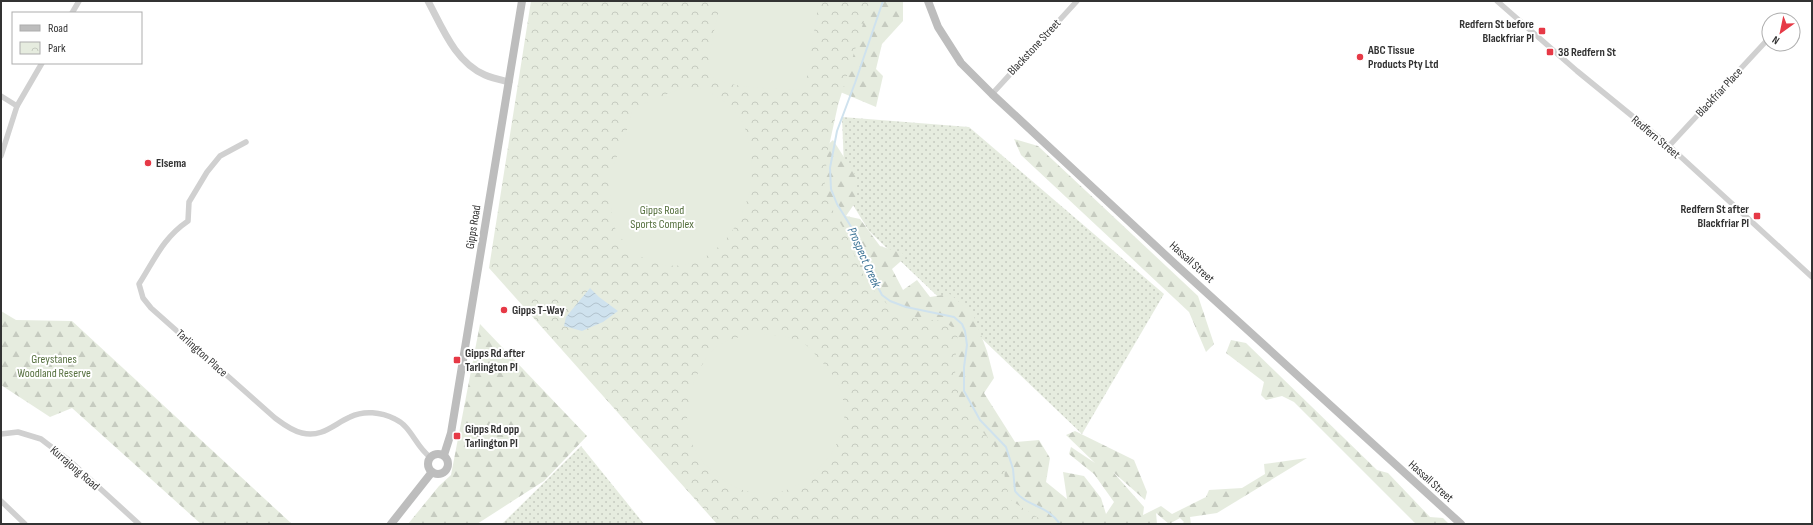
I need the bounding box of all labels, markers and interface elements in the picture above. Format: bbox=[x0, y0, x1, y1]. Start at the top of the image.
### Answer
legend bbox=[12, 12, 142, 64]
north arrow bbox=[1761, 12, 1801, 52]
street label: Blackstone Street bbox=[1005, 16, 1064, 79]
place label: Redfern St before Blackfriar Pl bbox=[1459, 17, 1534, 46]
text: Road bbox=[48, 21, 68, 36]
marker: Redfern St before Blackfriar Pl bbox=[1537, 26, 1547, 36]
text: N bbox=[1770, 33, 1782, 47]
text: Park bbox=[48, 41, 66, 56]
place label: ABC Tissue Products Pty Ltd bbox=[1367, 43, 1438, 72]
place label: 38 Redfern St bbox=[1558, 45, 1616, 60]
marker: 38 Redfern St bbox=[1545, 47, 1555, 57]
marker: ABC Tissue Products Pty Ltd bbox=[1355, 52, 1365, 62]
street label: Blackfriar Place bbox=[1693, 64, 1746, 120]
street label: Redfern Street bbox=[1628, 113, 1683, 162]
place label: Elsema bbox=[156, 156, 186, 171]
marker: Elsema bbox=[143, 158, 153, 168]
place label: Redfern St after Blackfriar Pl bbox=[1681, 202, 1749, 231]
park label: Gipps Road Sports Complex bbox=[630, 203, 694, 232]
street label: Gipps Road bbox=[463, 204, 484, 250]
marker: Redfern St after Blackfriar Pl bbox=[1752, 211, 1762, 221]
water label: Prospect Creek bbox=[844, 225, 885, 291]
street label: Hassall Street bbox=[1166, 238, 1218, 287]
place label: Gipps T-Way bbox=[512, 303, 564, 318]
marker: Gipps T-Way bbox=[499, 305, 509, 315]
street label: Tarlington Place bbox=[173, 326, 231, 380]
place label: Gipps Rd after Tarlington Pl bbox=[465, 346, 525, 375]
park label: Greystanes Woodland Reserve bbox=[17, 352, 91, 381]
marker: Gipps Rd after Tarlington Pl bbox=[452, 355, 462, 365]
place label: Gipps Rd opp Tarlington Pl bbox=[465, 422, 519, 451]
marker: Gipps Rd opp Tarlington Pl bbox=[452, 431, 462, 441]
street label: Kurrajong Road bbox=[47, 443, 102, 494]
street label: Hassall Street bbox=[1405, 457, 1457, 506]

